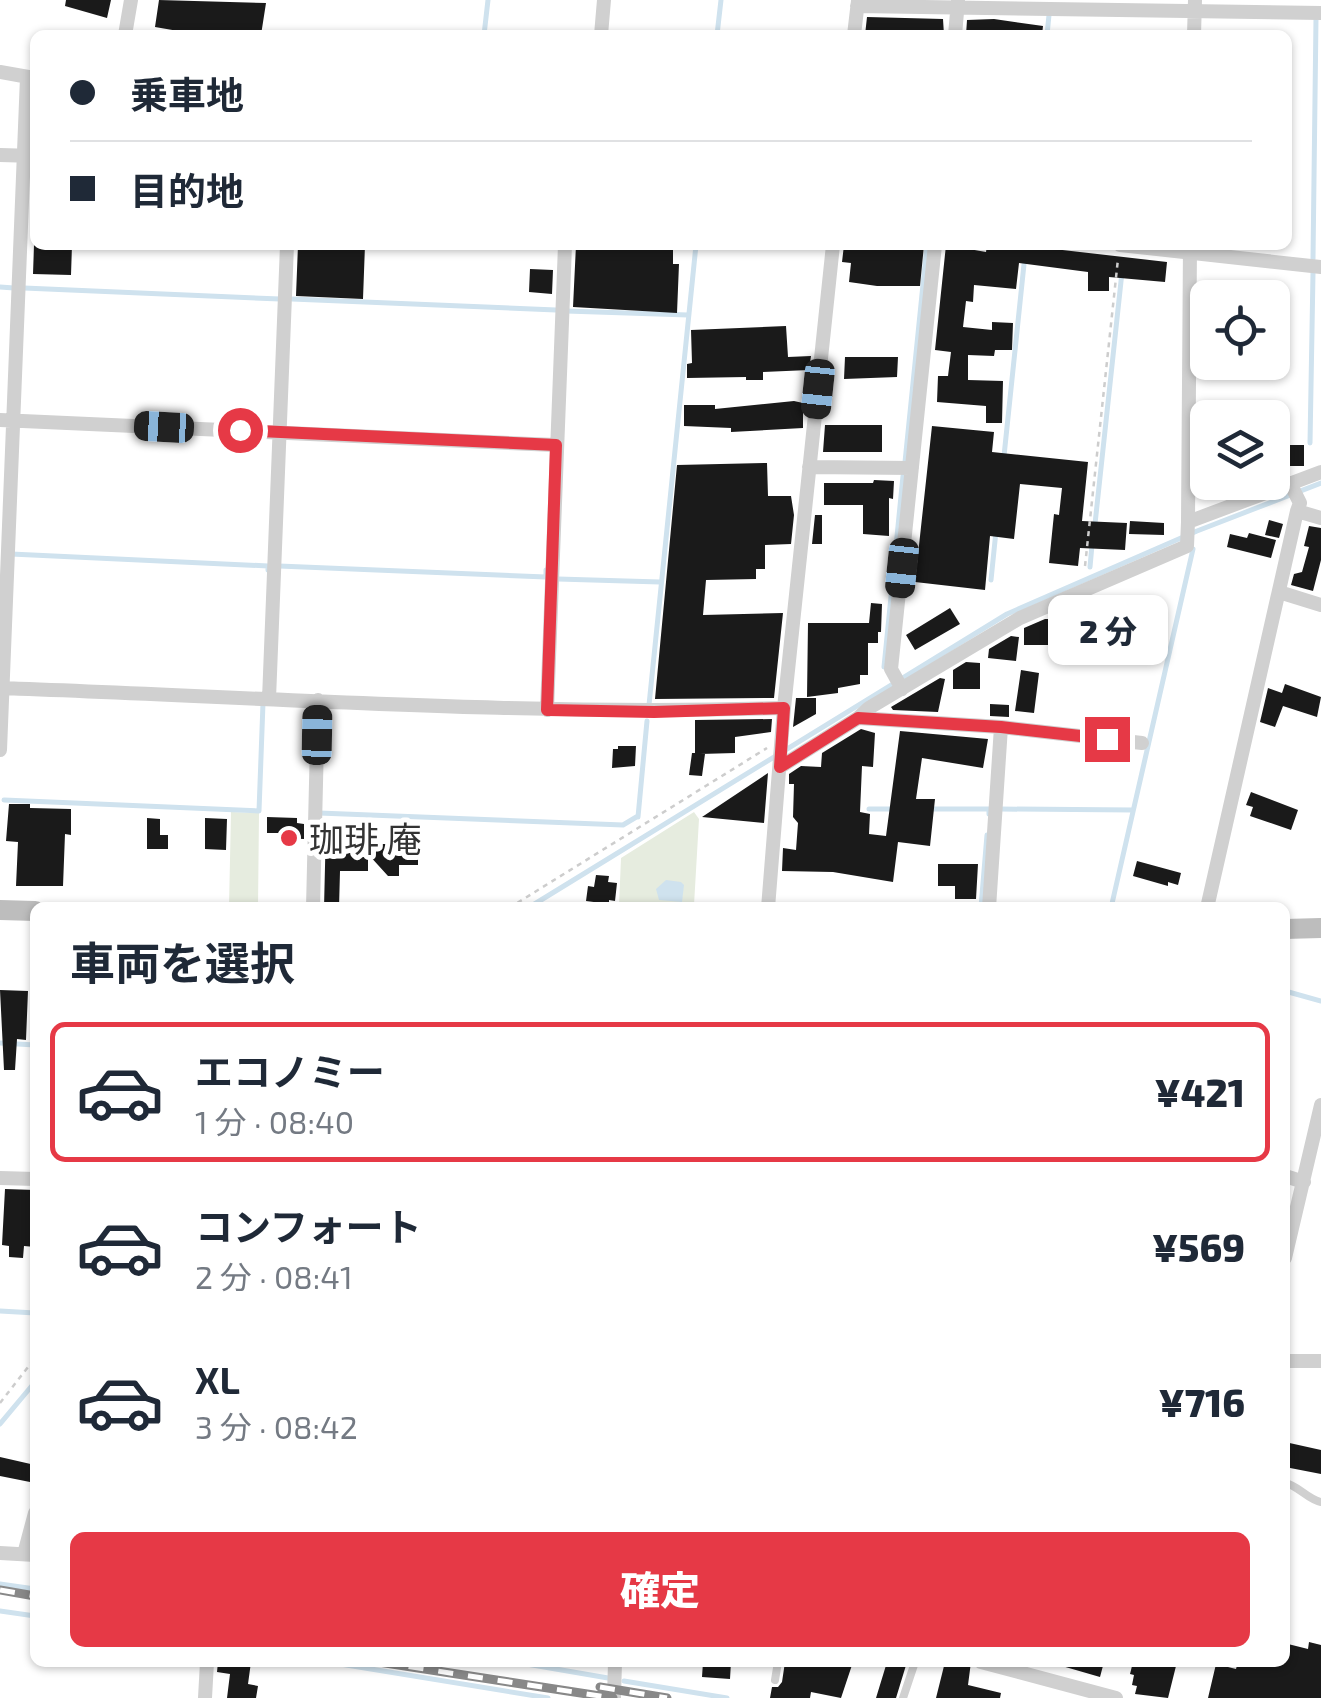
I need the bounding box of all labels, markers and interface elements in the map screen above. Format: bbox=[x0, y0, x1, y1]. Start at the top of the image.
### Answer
text: 乗車地 bbox=[130, 71, 244, 117]
text: 目的地 bbox=[130, 167, 244, 213]
map controls bbox=[1190, 280, 1290, 500]
button: locate bbox=[1190, 280, 1290, 380]
car bbox=[800, 358, 836, 420]
button: layers bbox=[1190, 400, 1290, 500]
route start bbox=[218, 408, 263, 453]
car bbox=[133, 410, 195, 444]
car bbox=[884, 537, 920, 599]
callout: 2 分 bbox=[1047, 594, 1167, 664]
text: 2 分 bbox=[1079, 611, 1137, 649]
car bbox=[301, 705, 333, 765]
route end bbox=[1085, 717, 1130, 762]
place label: 珈琲 庵 bbox=[309, 817, 422, 859]
marker: 珈琲 庵 bbox=[278, 827, 300, 849]
text: 車両を選択 bbox=[70, 935, 295, 989]
icon: car bbox=[75, 1047, 165, 1137]
text: エコノミー bbox=[195, 1048, 385, 1094]
text: ¥421 bbox=[1155, 1069, 1245, 1115]
text: 1 分 · 08:40 bbox=[195, 1102, 354, 1140]
icon: car bbox=[75, 1202, 165, 1292]
text: コンフォート bbox=[195, 1203, 422, 1249]
text: ¥569 bbox=[1152, 1224, 1245, 1270]
text: 2 分 · 08:41 bbox=[195, 1257, 353, 1295]
text: XL bbox=[195, 1356, 240, 1402]
icon: car bbox=[75, 1357, 165, 1447]
text: ¥716 bbox=[1159, 1379, 1245, 1425]
text: 3 分 · 08:42 bbox=[195, 1407, 358, 1445]
button: 確定 bbox=[70, 1532, 1250, 1647]

